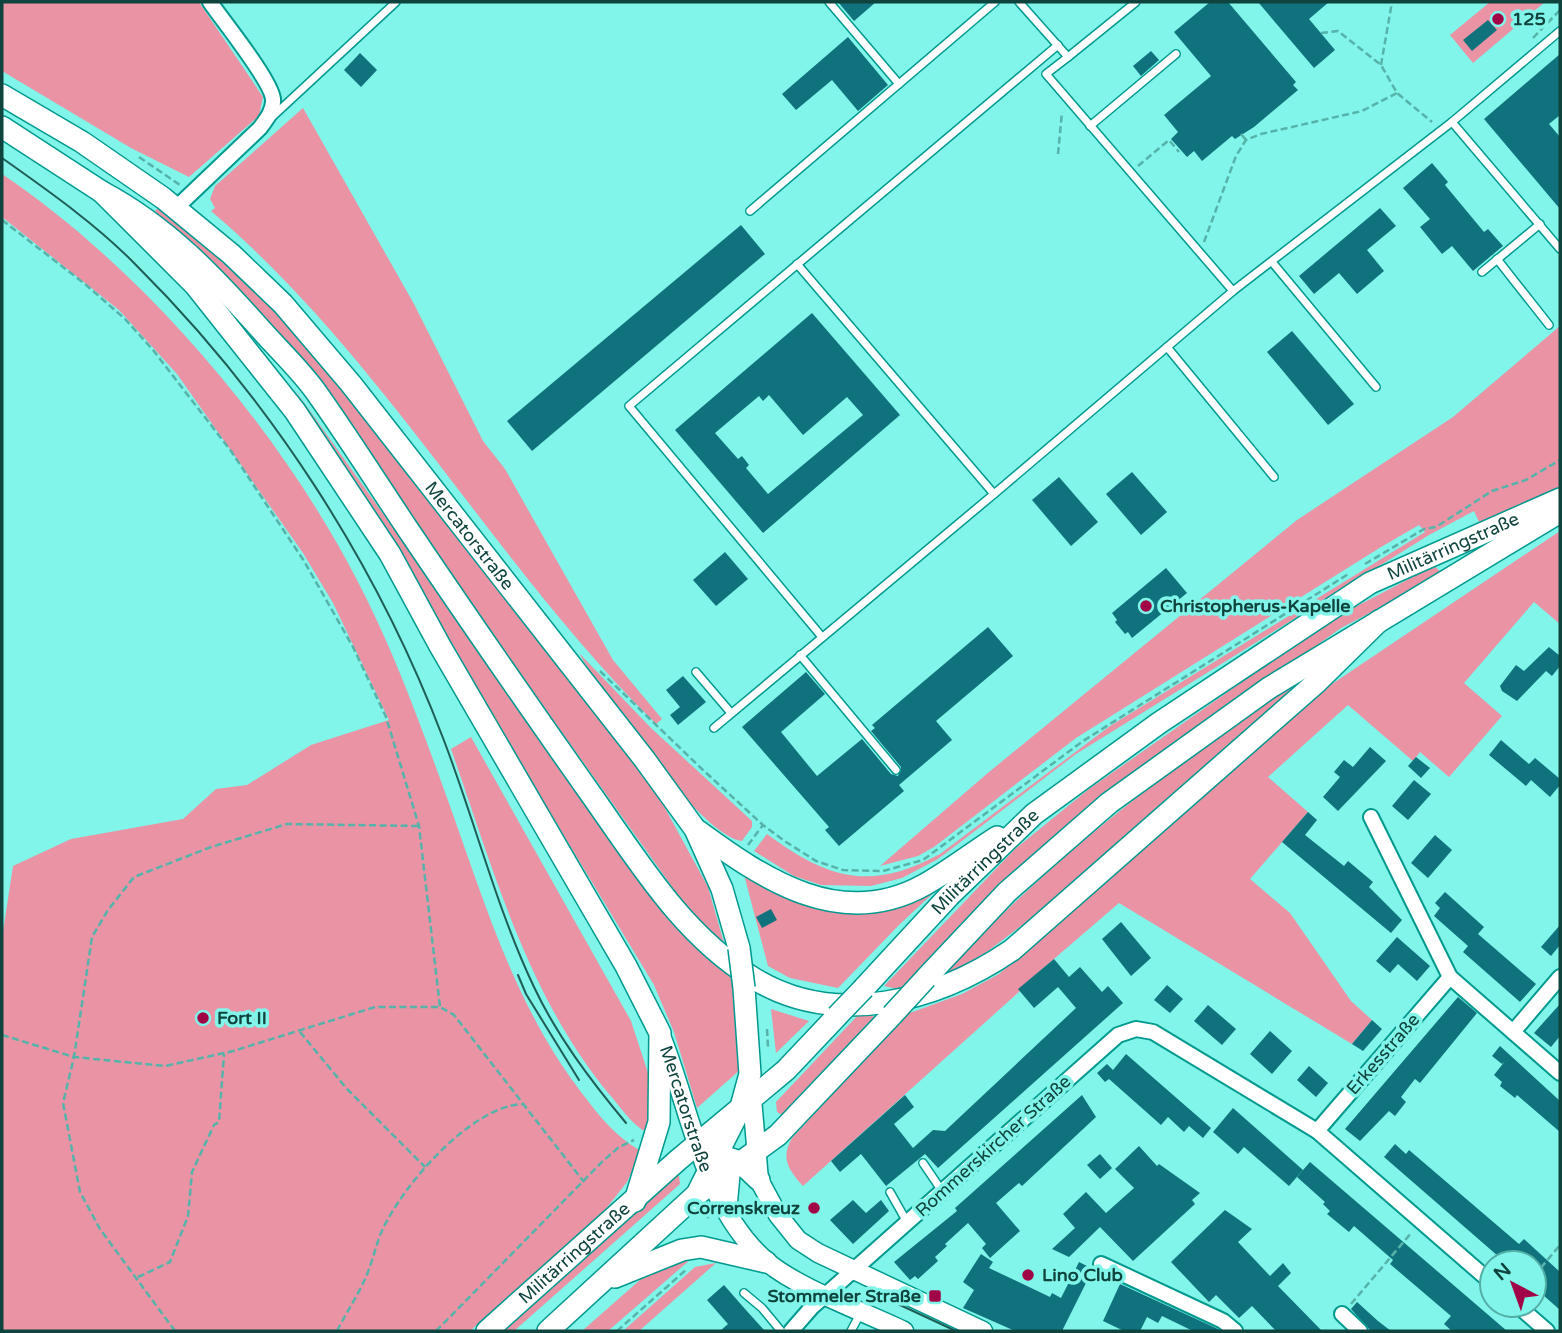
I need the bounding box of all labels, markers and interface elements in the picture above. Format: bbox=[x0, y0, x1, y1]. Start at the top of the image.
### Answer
place label: 125 bbox=[1512, 8, 1546, 30]
marker: 125 bbox=[1490, 11, 1506, 27]
street label: Mercatorstraße bbox=[420, 477, 519, 594]
street label: Militärringstraße bbox=[1384, 508, 1522, 585]
place label: Christopherus-Kapelle bbox=[1160, 595, 1350, 617]
marker: Christopherus-Kapelle bbox=[1138, 598, 1154, 614]
street label: Militärringstraße bbox=[927, 804, 1044, 919]
place label: Fort II bbox=[217, 1007, 267, 1029]
street label: Erkesstraße bbox=[1342, 1009, 1424, 1099]
marker: Fort II bbox=[195, 1010, 211, 1026]
street label: Mercatorstraße bbox=[655, 1043, 717, 1175]
street label: Rommerskircher Straße bbox=[911, 1070, 1075, 1222]
street label: Militärringstraße bbox=[514, 1197, 634, 1309]
place label: Correnskreuz bbox=[687, 1197, 800, 1219]
marker: Correnskreuz bbox=[806, 1200, 822, 1216]
north arrow bbox=[1478, 1249, 1548, 1319]
text: N bbox=[1490, 1259, 1515, 1285]
place label: Lino Club bbox=[1042, 1264, 1123, 1286]
marker: Lino Club bbox=[1020, 1267, 1036, 1283]
place label: Stommeler Straße bbox=[767, 1285, 921, 1307]
marker: Stommeler Straße bbox=[927, 1288, 943, 1304]

